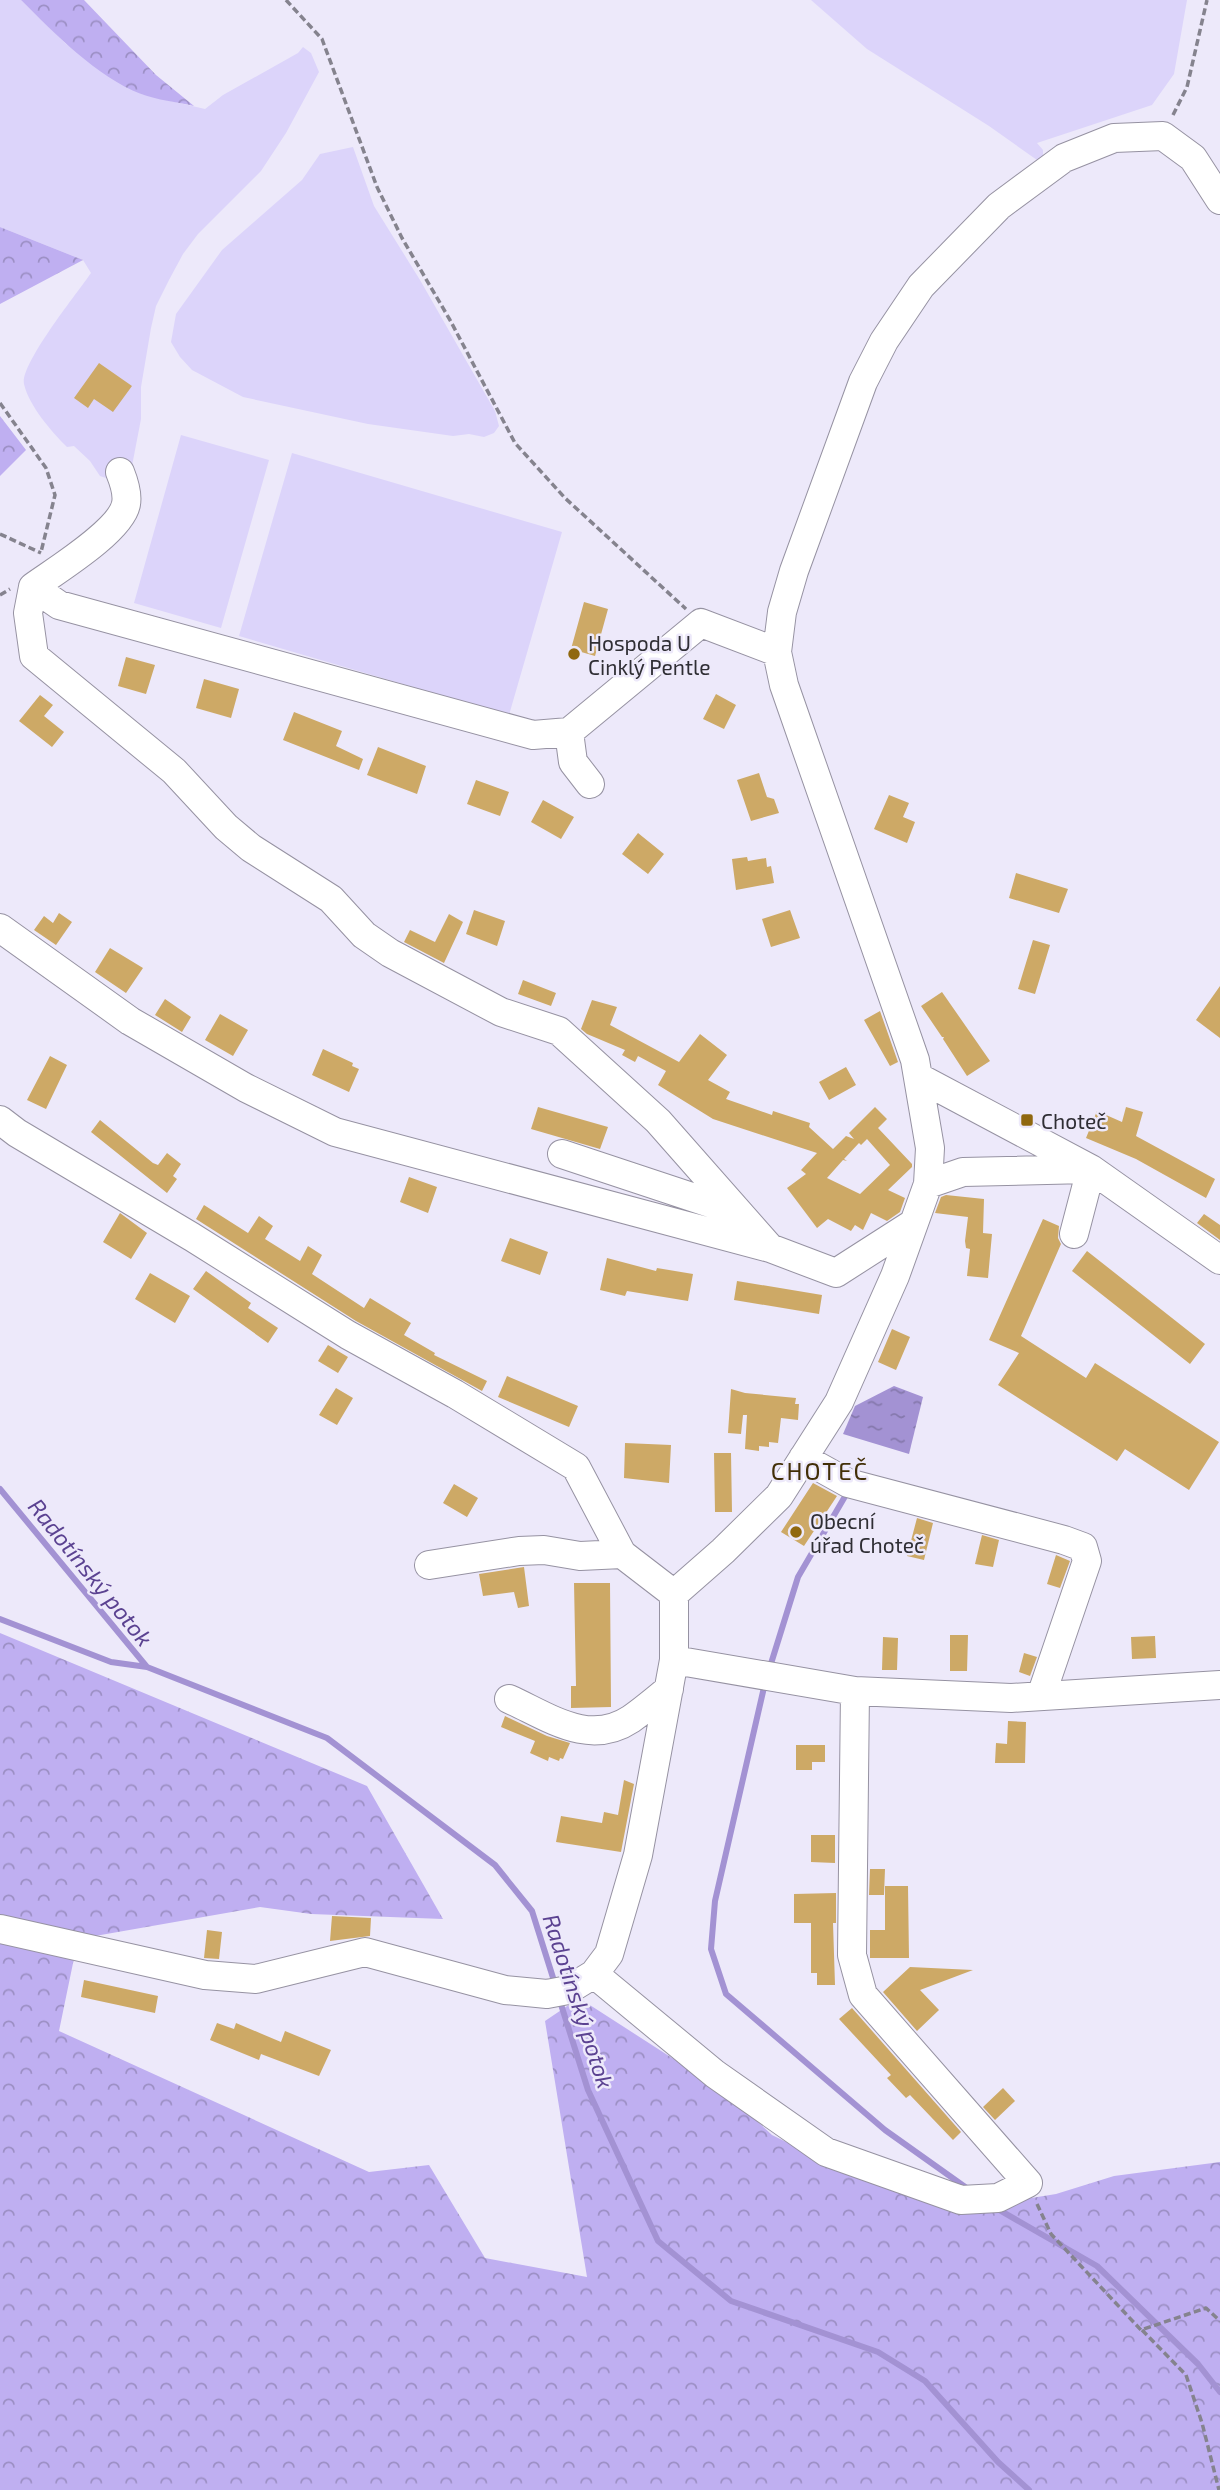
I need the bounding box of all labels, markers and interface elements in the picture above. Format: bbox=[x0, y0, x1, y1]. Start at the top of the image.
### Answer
place label: Hospoda U Cinklý Pentle bbox=[588, 630, 710, 679]
marker: Hospoda U Cinklý Pentle bbox=[566, 646, 582, 662]
place label: Choteč bbox=[1041, 1108, 1107, 1133]
marker: Choteč bbox=[1019, 1112, 1035, 1128]
district label: CHOTEČ bbox=[771, 1456, 869, 1485]
water label: Radotínský potok bbox=[23, 1493, 159, 1651]
place label: Obecní úřad Choteč bbox=[810, 1508, 924, 1557]
marker: Obecní úřad Choteč bbox=[788, 1524, 804, 1540]
water label: Radotínský potok bbox=[538, 1910, 620, 2092]

